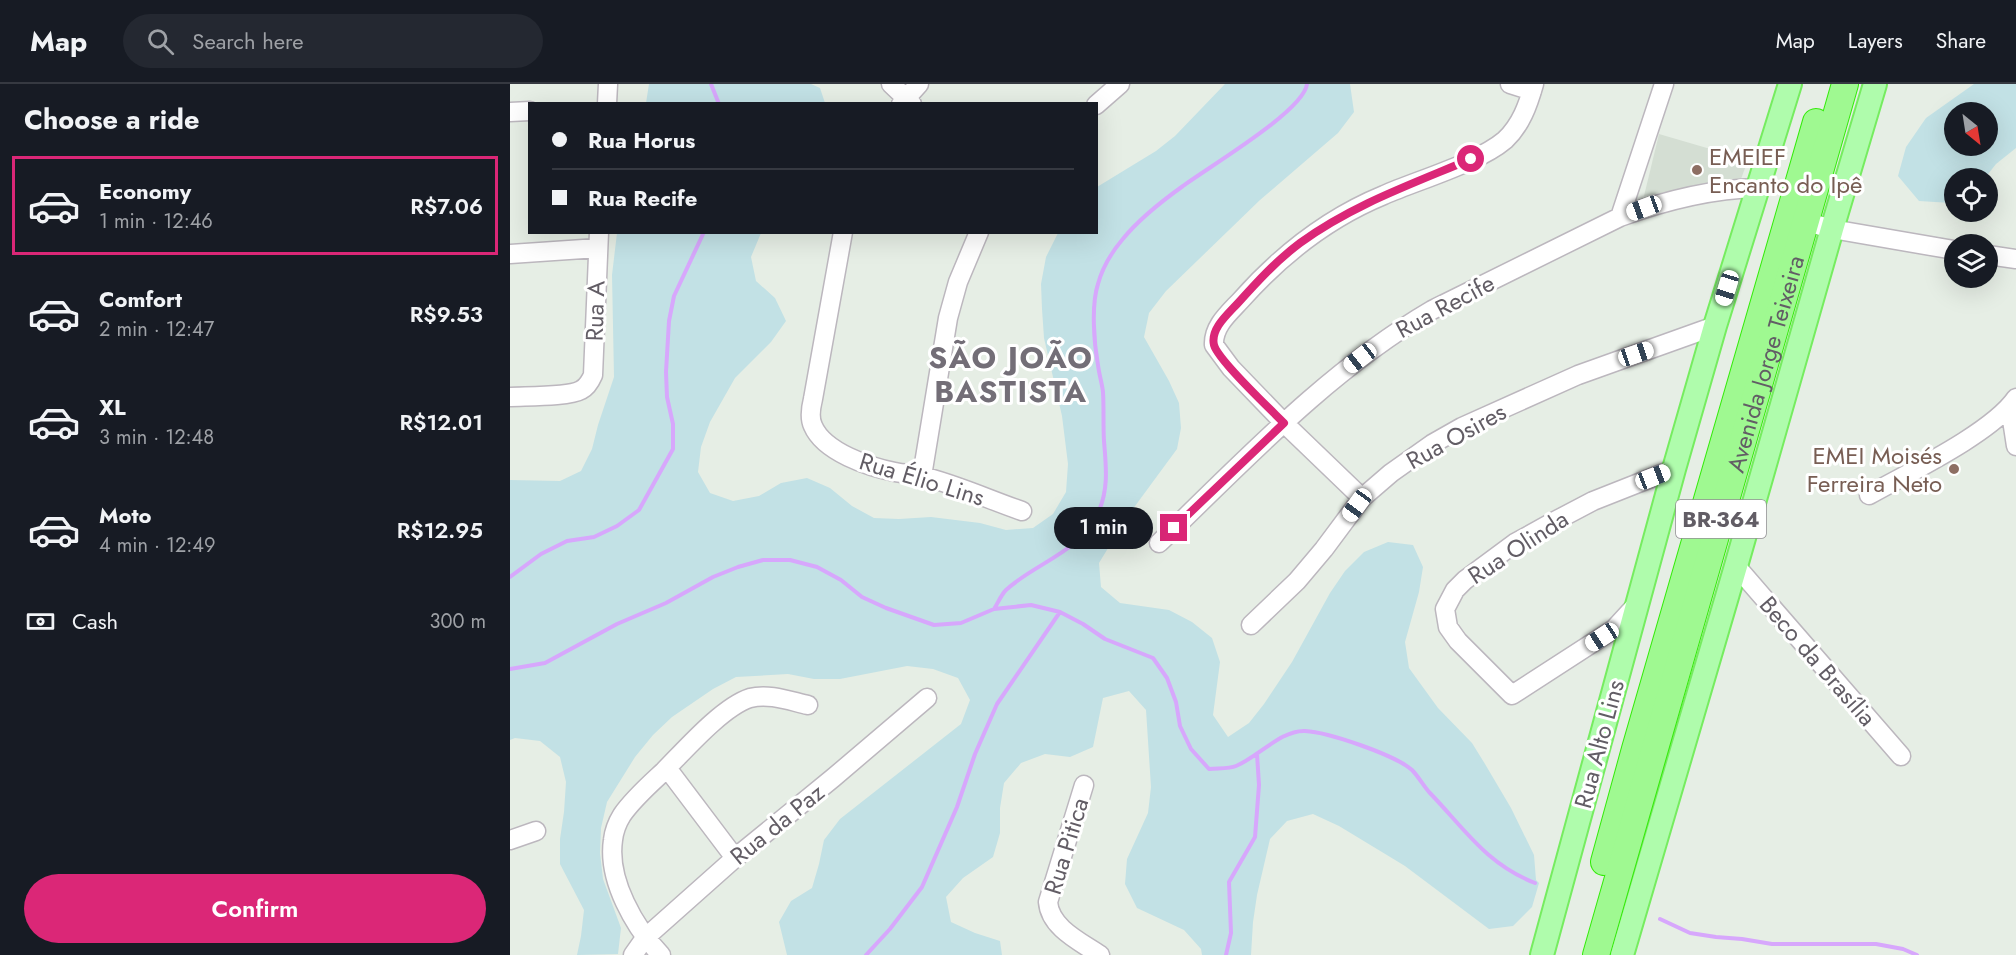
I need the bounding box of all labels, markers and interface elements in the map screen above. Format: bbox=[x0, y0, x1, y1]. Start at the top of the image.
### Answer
search box bbox=[123, 14, 543, 68]
text: Map bbox=[30, 21, 87, 62]
icon: search bbox=[144, 25, 177, 58]
text: Search here bbox=[192, 25, 304, 57]
text: Map bbox=[1776, 26, 1815, 56]
text: Layers bbox=[1848, 26, 1903, 56]
text: Share bbox=[1936, 26, 1986, 56]
text: Choose a ride bbox=[24, 100, 199, 139]
north arrow bbox=[1944, 102, 1998, 156]
map controls bbox=[1944, 102, 1998, 288]
text: Rua Horus bbox=[588, 124, 695, 156]
place label: EMEIEF Encanto do Ipê bbox=[1709, 139, 1862, 202]
route start bbox=[1457, 145, 1484, 172]
marker: EMEIEF Encanto do Ipê bbox=[1690, 163, 1704, 177]
button: locate bbox=[1944, 168, 1998, 222]
text: Economy bbox=[99, 175, 191, 207]
icon: car bbox=[27, 179, 81, 233]
text: Rua Recife bbox=[588, 182, 697, 214]
text: R$7.06 bbox=[410, 190, 483, 222]
car bbox=[1624, 193, 1664, 223]
text: 1 min · 12:46 bbox=[99, 207, 213, 236]
button: layers bbox=[1944, 234, 1998, 288]
street label: Avenida Jorge Teixeira bbox=[1717, 251, 1813, 476]
street label: Rua Recife bbox=[1389, 265, 1501, 347]
car bbox=[1713, 268, 1741, 308]
street label: Rua A bbox=[576, 280, 614, 342]
text: Comfort bbox=[99, 283, 182, 315]
icon: car bbox=[27, 287, 81, 341]
text: R$9.53 bbox=[410, 298, 483, 330]
text: 2 min · 12:47 bbox=[99, 315, 214, 344]
district label: SÃO JOÃO BASTISTA bbox=[929, 336, 1093, 413]
car bbox=[1340, 340, 1380, 376]
car bbox=[1616, 340, 1656, 368]
text: XL bbox=[99, 391, 126, 423]
street label: Rua Osires bbox=[1400, 394, 1512, 478]
icon: car bbox=[27, 395, 81, 449]
text: R$12.01 bbox=[399, 406, 483, 438]
text: 3 min · 12:48 bbox=[99, 423, 214, 452]
place label: EMEI Moisés Ferreira Neto bbox=[1807, 438, 1942, 501]
street label: Rua Élio Lins bbox=[855, 443, 989, 515]
car bbox=[1633, 462, 1673, 492]
marker: EMEI Moisés Ferreira Neto bbox=[1947, 462, 1961, 476]
car bbox=[1339, 485, 1375, 525]
text: Moto bbox=[99, 499, 152, 531]
road number: BR-364 bbox=[1676, 500, 1766, 538]
street label: Rua Olinda bbox=[1461, 501, 1575, 593]
icon: car bbox=[27, 503, 81, 557]
callout: 1 min bbox=[1054, 507, 1153, 549]
text: 1 min bbox=[1079, 513, 1128, 542]
text: R$12.95 bbox=[397, 514, 483, 546]
route end bbox=[1160, 514, 1187, 541]
text: 4 min · 12:49 bbox=[99, 531, 216, 560]
street label: Beco da Brasília bbox=[1752, 588, 1884, 734]
icon: cash bbox=[24, 605, 57, 638]
text: Cash bbox=[72, 605, 118, 637]
text: 300 m bbox=[429, 607, 486, 636]
car bbox=[1582, 620, 1622, 654]
street label: Rua Alto Lins bbox=[1565, 676, 1633, 812]
street label: Rua da Paz bbox=[722, 775, 832, 873]
street label: Rua Pitica bbox=[1035, 793, 1097, 899]
button: Confirm bbox=[24, 874, 486, 943]

